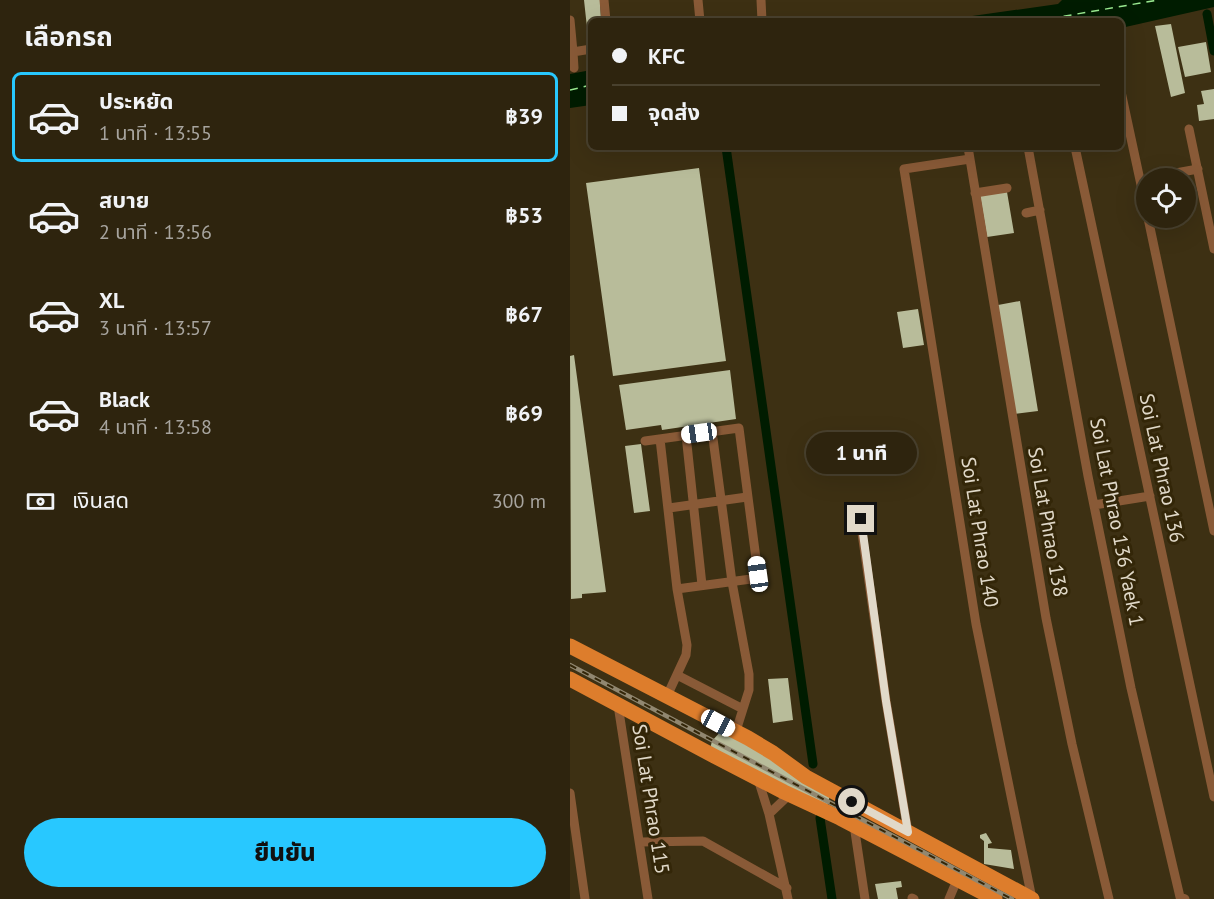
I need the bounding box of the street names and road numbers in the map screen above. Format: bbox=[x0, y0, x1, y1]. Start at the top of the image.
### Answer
street label: Soi Lat Phrao 136 bbox=[1134, 391, 1190, 545]
street label: Soi Lat Phrao 136 Yaek 1 bbox=[1084, 416, 1150, 628]
street label: Soi Lat Phrao 138 bbox=[1022, 445, 1074, 599]
street label: Soi Lat Phrao 140 bbox=[955, 455, 1005, 609]
street label: Soi Lat Phrao 115 bbox=[626, 722, 676, 876]

